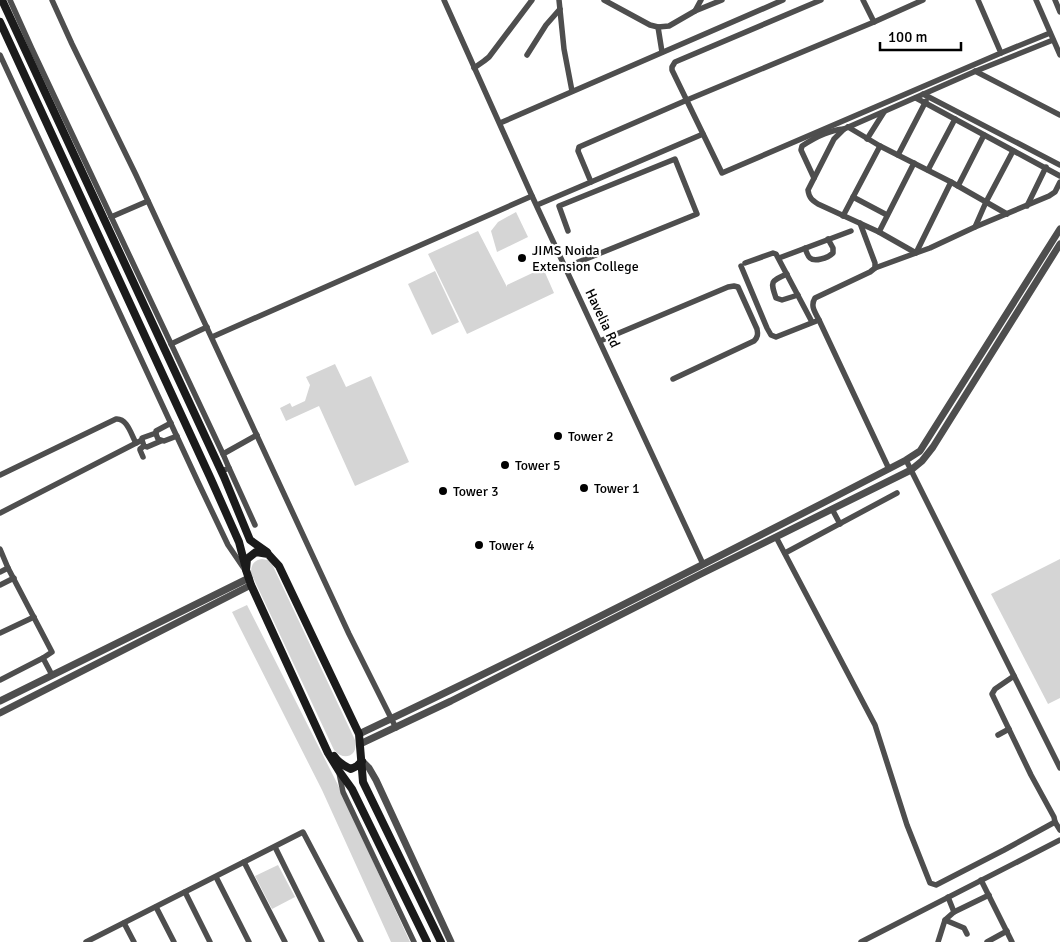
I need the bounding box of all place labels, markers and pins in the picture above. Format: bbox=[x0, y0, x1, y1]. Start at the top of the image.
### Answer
place label: JIMS Noida Extension College bbox=[532, 242, 639, 275]
marker: JIMS Noida Extension College bbox=[516, 252, 528, 264]
place label: Tower 2 bbox=[568, 428, 614, 445]
marker: Tower 2 bbox=[552, 430, 564, 442]
place label: Tower 5 bbox=[515, 457, 561, 474]
marker: Tower 5 bbox=[499, 459, 511, 471]
place label: Tower 1 bbox=[594, 480, 640, 497]
marker: Tower 1 bbox=[578, 482, 590, 494]
place label: Tower 3 bbox=[453, 483, 499, 500]
marker: Tower 3 bbox=[437, 485, 449, 497]
place label: Tower 4 bbox=[489, 537, 535, 554]
marker: Tower 4 bbox=[473, 539, 485, 551]

